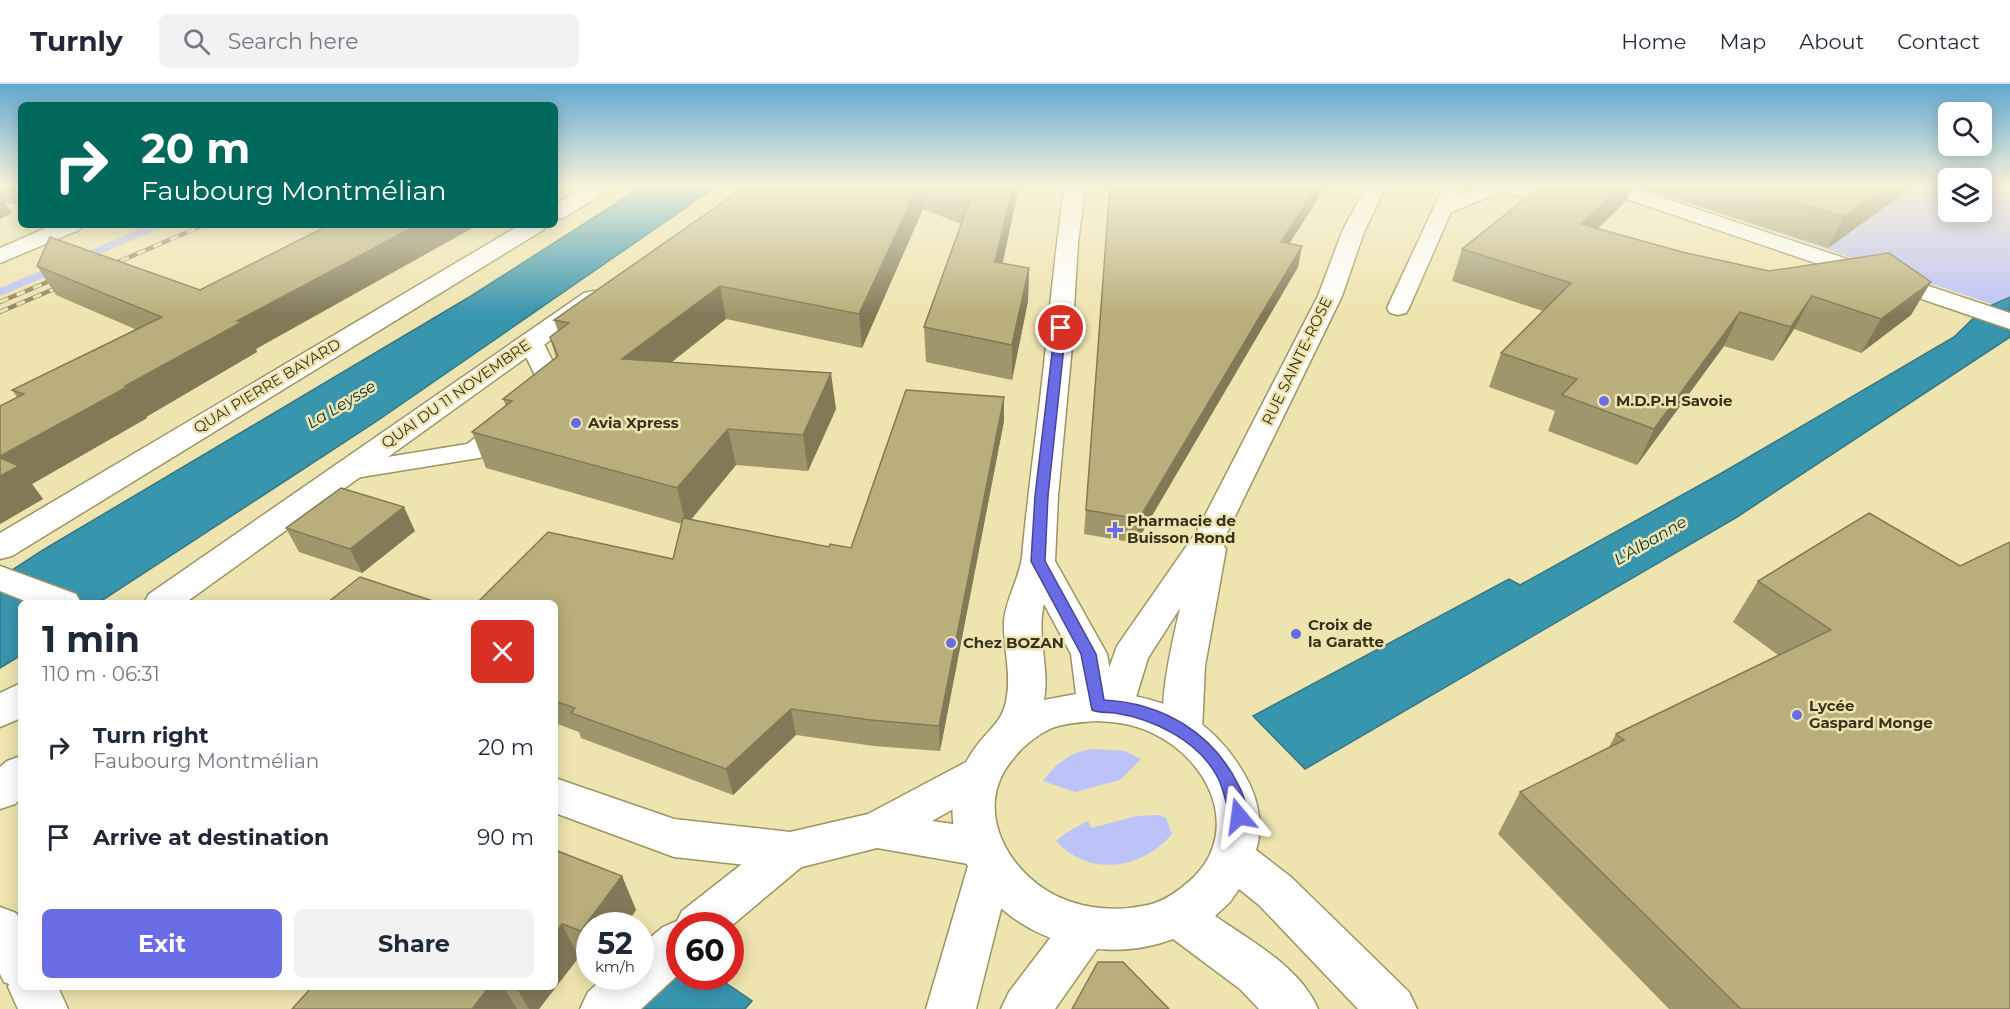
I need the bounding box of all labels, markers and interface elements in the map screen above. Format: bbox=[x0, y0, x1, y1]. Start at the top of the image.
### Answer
search box bbox=[159, 14, 579, 68]
text: Turnly bbox=[30, 24, 123, 58]
icon: search bbox=[180, 25, 213, 58]
text: Search here bbox=[228, 28, 359, 55]
text: Home bbox=[1621, 29, 1686, 54]
text: Map bbox=[1719, 29, 1766, 54]
text: About bbox=[1799, 29, 1864, 54]
text: Contact bbox=[1897, 29, 1980, 54]
map controls bbox=[1938, 102, 1992, 222]
button: search bbox=[1938, 102, 1992, 156]
text: 20 m bbox=[141, 122, 250, 174]
icon: right bbox=[42, 126, 120, 204]
button: layers bbox=[1938, 168, 1992, 222]
text: Faubourg Montmélian bbox=[141, 174, 447, 207]
street label: RUE SAINTE-ROSE bbox=[1257, 294, 1336, 428]
pin bbox=[1035, 302, 1086, 353]
icon: arrive bbox=[1044, 311, 1077, 344]
street label: QUAI PIERRE BAYARD bbox=[190, 334, 344, 437]
street label: QUAI DU 11 NOVEMBRE bbox=[377, 335, 534, 452]
water label: La Leysse bbox=[303, 376, 379, 432]
place label: M.D.P.H Savoie bbox=[1616, 391, 1732, 410]
marker: M.D.P.H Savoie bbox=[1597, 394, 1611, 408]
place label: Avia Xpress bbox=[587, 413, 679, 432]
marker: Avia Xpress bbox=[569, 416, 583, 430]
place label: Pharmacie de Buisson Rond bbox=[1127, 511, 1236, 547]
water label: L'Albanne bbox=[1611, 512, 1690, 569]
marker: Pharmacie de Buisson Rond bbox=[1108, 523, 1122, 537]
place label: Croix de la Garatte bbox=[1308, 615, 1384, 651]
text: 1 min bbox=[42, 617, 140, 661]
button: close bbox=[471, 620, 534, 683]
marker: Croix de la Garatte bbox=[1289, 627, 1303, 641]
place label: Chez BOZAN bbox=[963, 633, 1064, 652]
marker: Chez BOZAN bbox=[944, 636, 958, 650]
text: 110 m · 06:31 bbox=[42, 662, 160, 686]
place label: Lycée Gaspard Monge bbox=[1809, 696, 1933, 732]
marker: Lycée Gaspard Monge bbox=[1790, 708, 1804, 722]
text: Turn right bbox=[93, 722, 208, 749]
icon: right bbox=[42, 731, 75, 764]
text: 20 m bbox=[478, 734, 534, 761]
text: Faubourg Montmélian bbox=[93, 749, 319, 773]
position arrow bbox=[1207, 784, 1271, 848]
icon: arrive bbox=[42, 821, 75, 854]
text: Arrive at destination bbox=[93, 824, 329, 851]
text: 90 m bbox=[477, 824, 534, 851]
button: Exit bbox=[42, 909, 282, 978]
button: Share bbox=[294, 909, 534, 978]
speed limit sign: 60 bbox=[666, 912, 744, 990]
text: 52 bbox=[597, 925, 633, 962]
text: km/h bbox=[595, 957, 635, 976]

